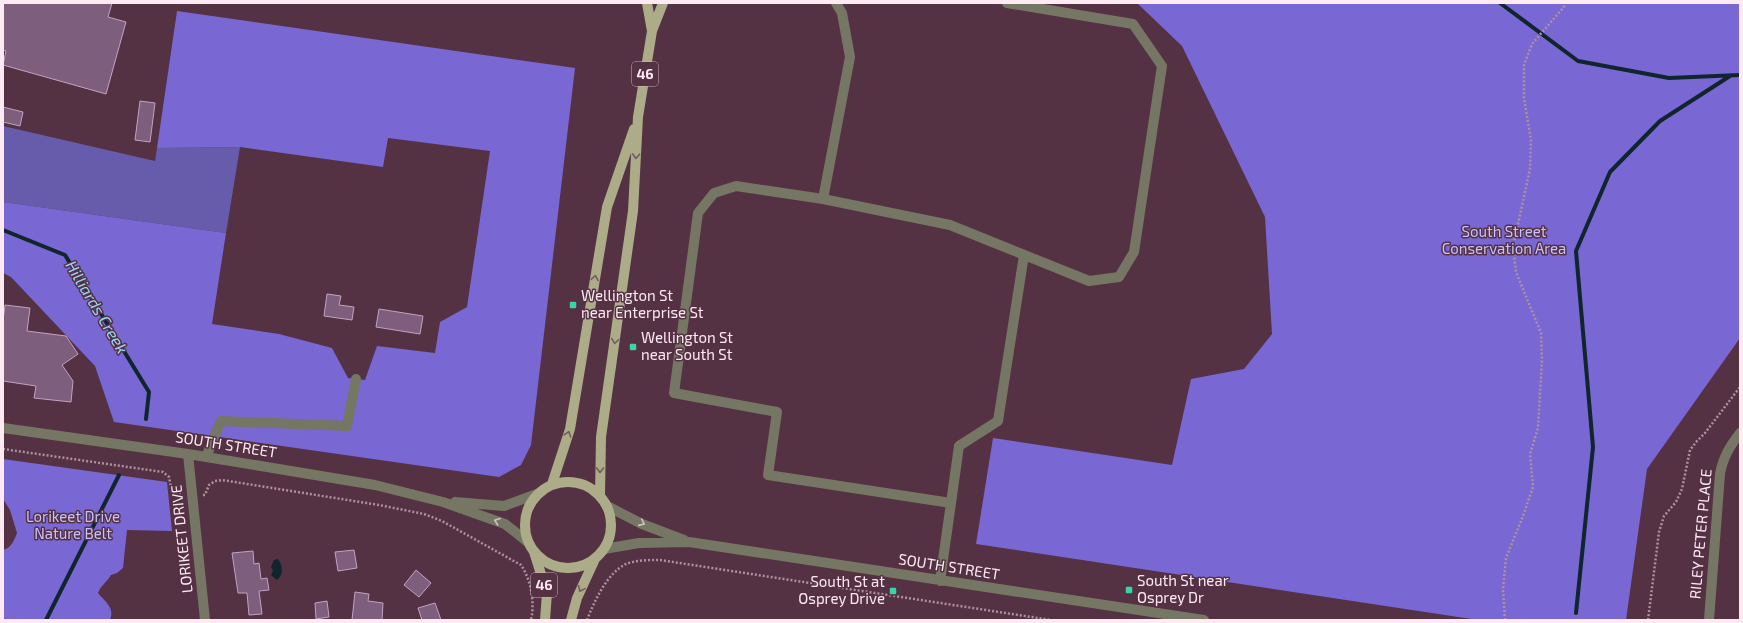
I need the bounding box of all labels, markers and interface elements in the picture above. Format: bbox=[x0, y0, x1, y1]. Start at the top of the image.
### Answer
road number: 46 bbox=[632, 62, 658, 86]
one-way arrow bbox=[632, 153, 641, 159]
park label: South Street Conservation Area bbox=[1442, 222, 1566, 257]
water label: Hilliards Creek bbox=[62, 257, 133, 357]
one-way arrow bbox=[590, 275, 599, 282]
place label: Wellington St near Enterprise St bbox=[581, 286, 704, 321]
marker: Wellington St near Enterprise St bbox=[568, 300, 578, 310]
place label: Wellington St near South St bbox=[641, 328, 733, 363]
one-way arrow bbox=[611, 338, 620, 344]
marker: Wellington St near South St bbox=[628, 342, 638, 352]
street label: SOUTH STREET bbox=[174, 427, 278, 461]
one-way arrow bbox=[564, 431, 572, 438]
one-way arrow bbox=[596, 467, 604, 473]
street label: RILEY PETER PLACE bbox=[1685, 468, 1715, 600]
street label: LORIKEET DRIVE bbox=[166, 484, 196, 594]
park label: Lorikeet Drive Nature Belt bbox=[26, 507, 120, 542]
one-way arrow bbox=[494, 517, 501, 526]
one-way arrow bbox=[639, 519, 646, 527]
street label: SOUTH STREET bbox=[897, 549, 1001, 583]
place label: South St near Osprey Dr bbox=[1137, 571, 1229, 606]
place label: South St at Osprey Drive bbox=[798, 572, 885, 607]
road number: 46 bbox=[531, 573, 557, 597]
one-way arrow bbox=[578, 584, 586, 592]
marker: South St near Osprey Dr bbox=[1124, 585, 1134, 595]
marker: South St at Osprey Drive bbox=[888, 586, 898, 596]

